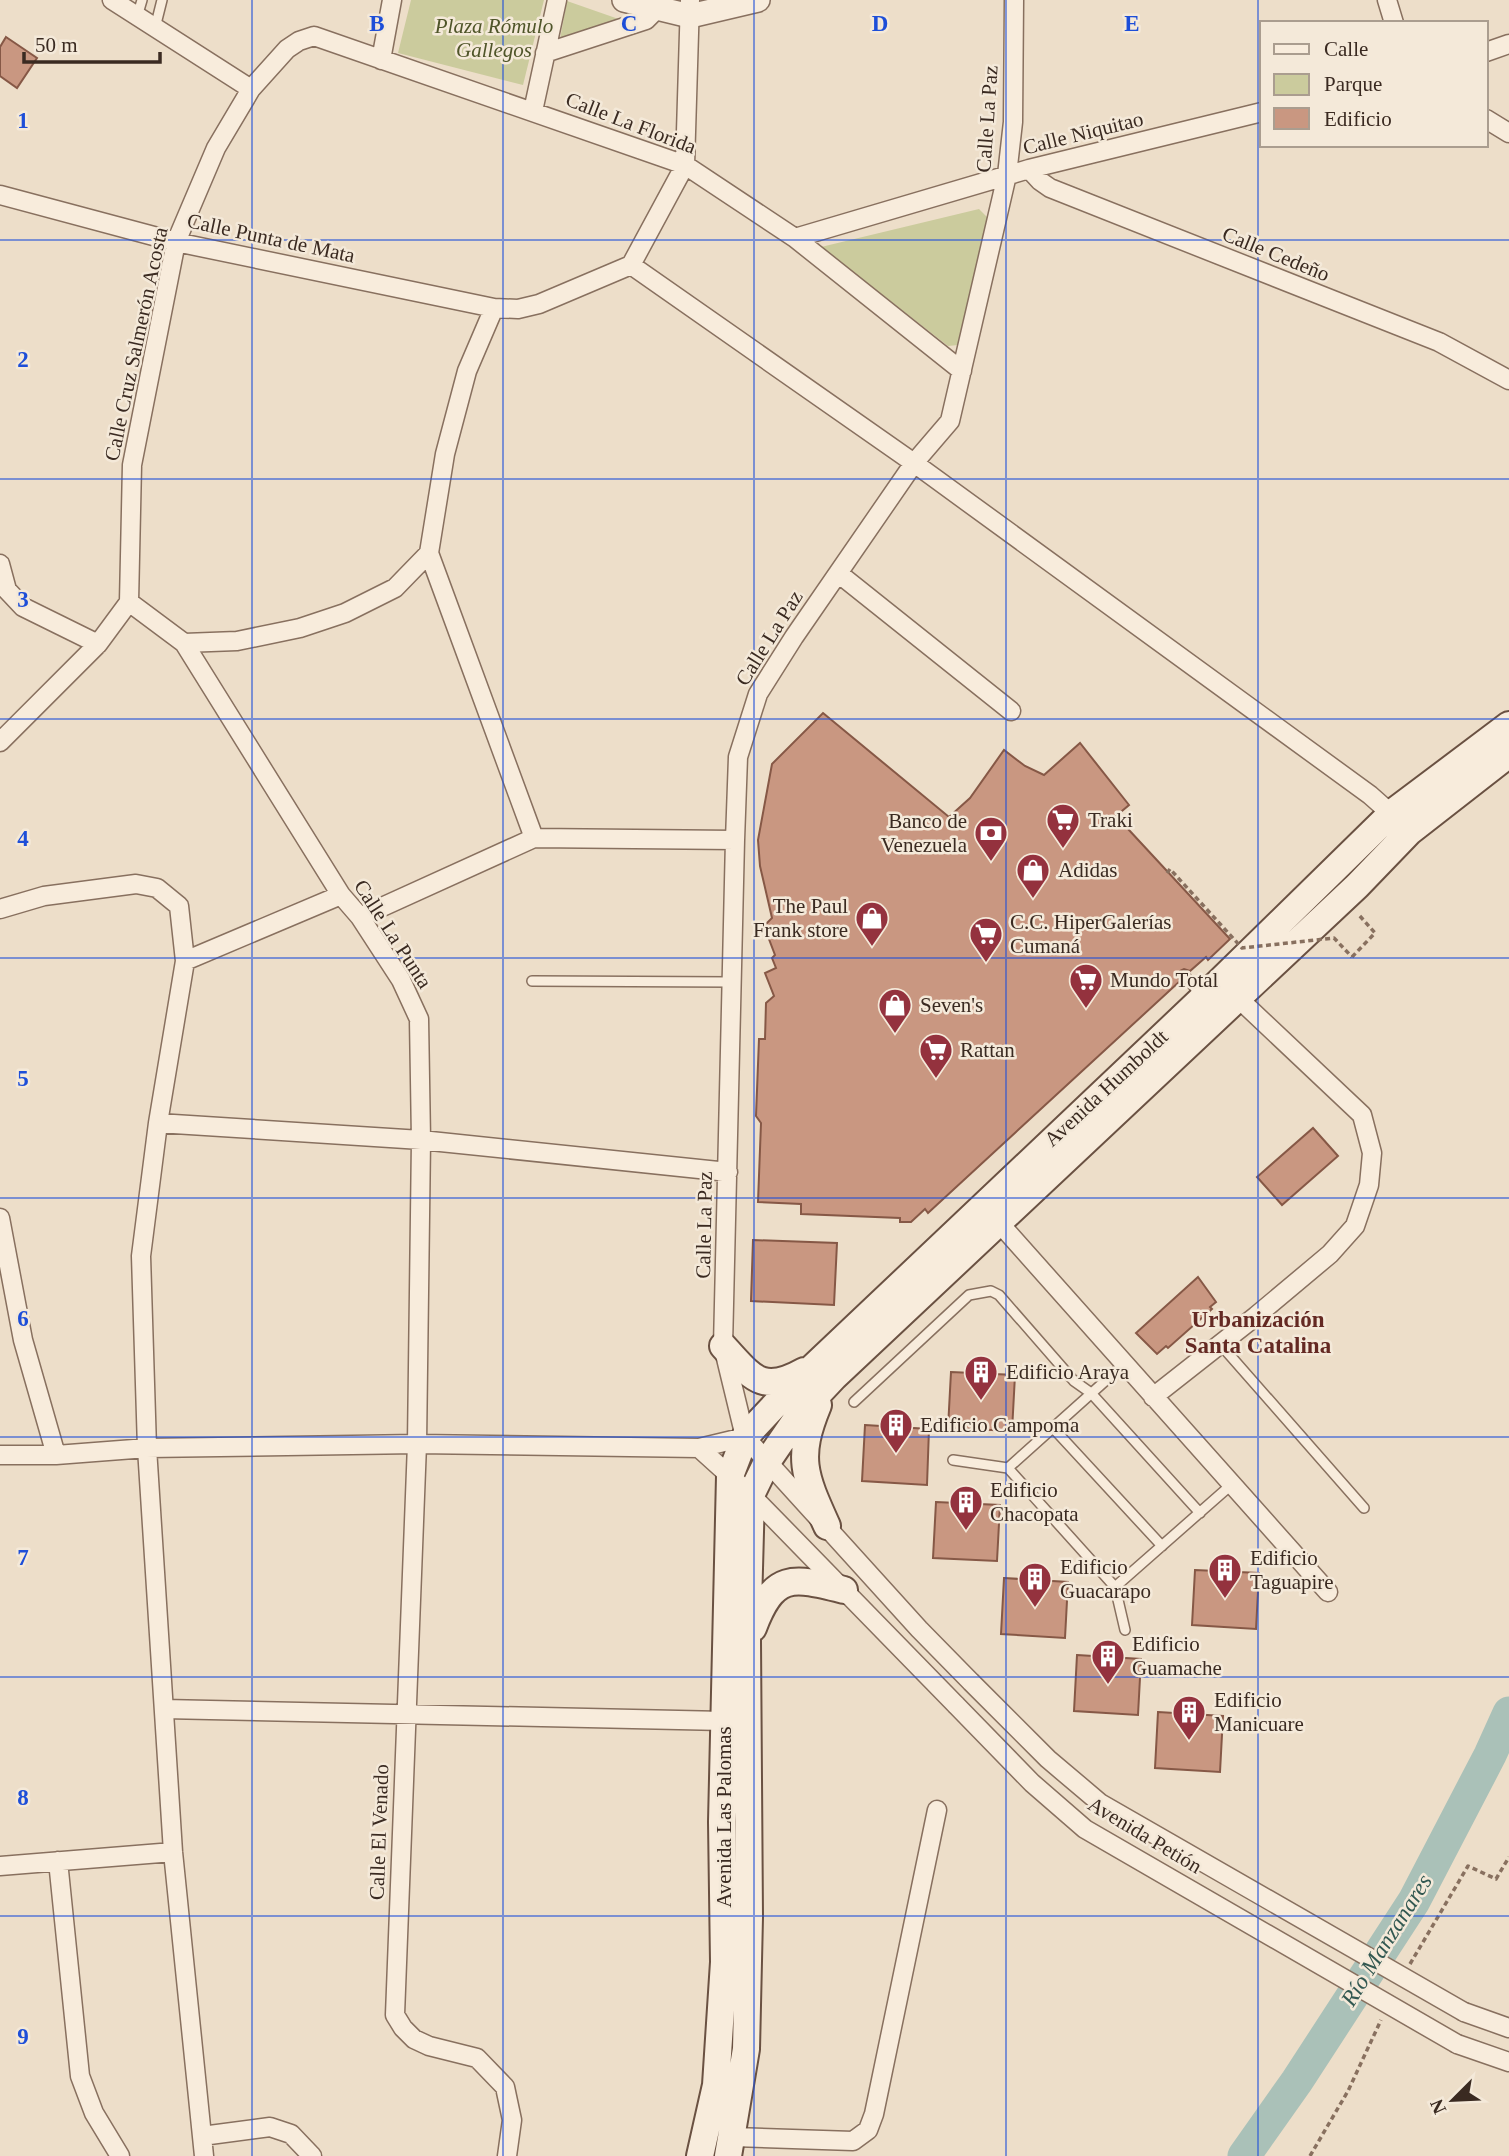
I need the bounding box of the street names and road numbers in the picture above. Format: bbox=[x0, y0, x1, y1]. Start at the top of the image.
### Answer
street label: Calle La Paz bbox=[971, 65, 1003, 173]
street label: Calle La Florida bbox=[562, 87, 700, 159]
street label: Calle Niquitao bbox=[1020, 106, 1146, 160]
street label: Calle Punta de Mata bbox=[185, 208, 358, 268]
street label: Calle Cedeño bbox=[1219, 222, 1333, 286]
street label: Calle Cruz Salmerón Acosta bbox=[99, 224, 173, 463]
street label: Calle La Paz bbox=[730, 586, 808, 690]
street label: Calle La Punta bbox=[349, 875, 437, 993]
street label: Avenida Humboldt bbox=[1039, 1025, 1173, 1151]
street label: Calle La Paz bbox=[691, 1171, 717, 1279]
street label: Avenida Las Palomas bbox=[712, 1726, 736, 1908]
street label: Calle El Venado bbox=[365, 1764, 393, 1900]
street label: Avenida Petión bbox=[1084, 1792, 1207, 1879]

